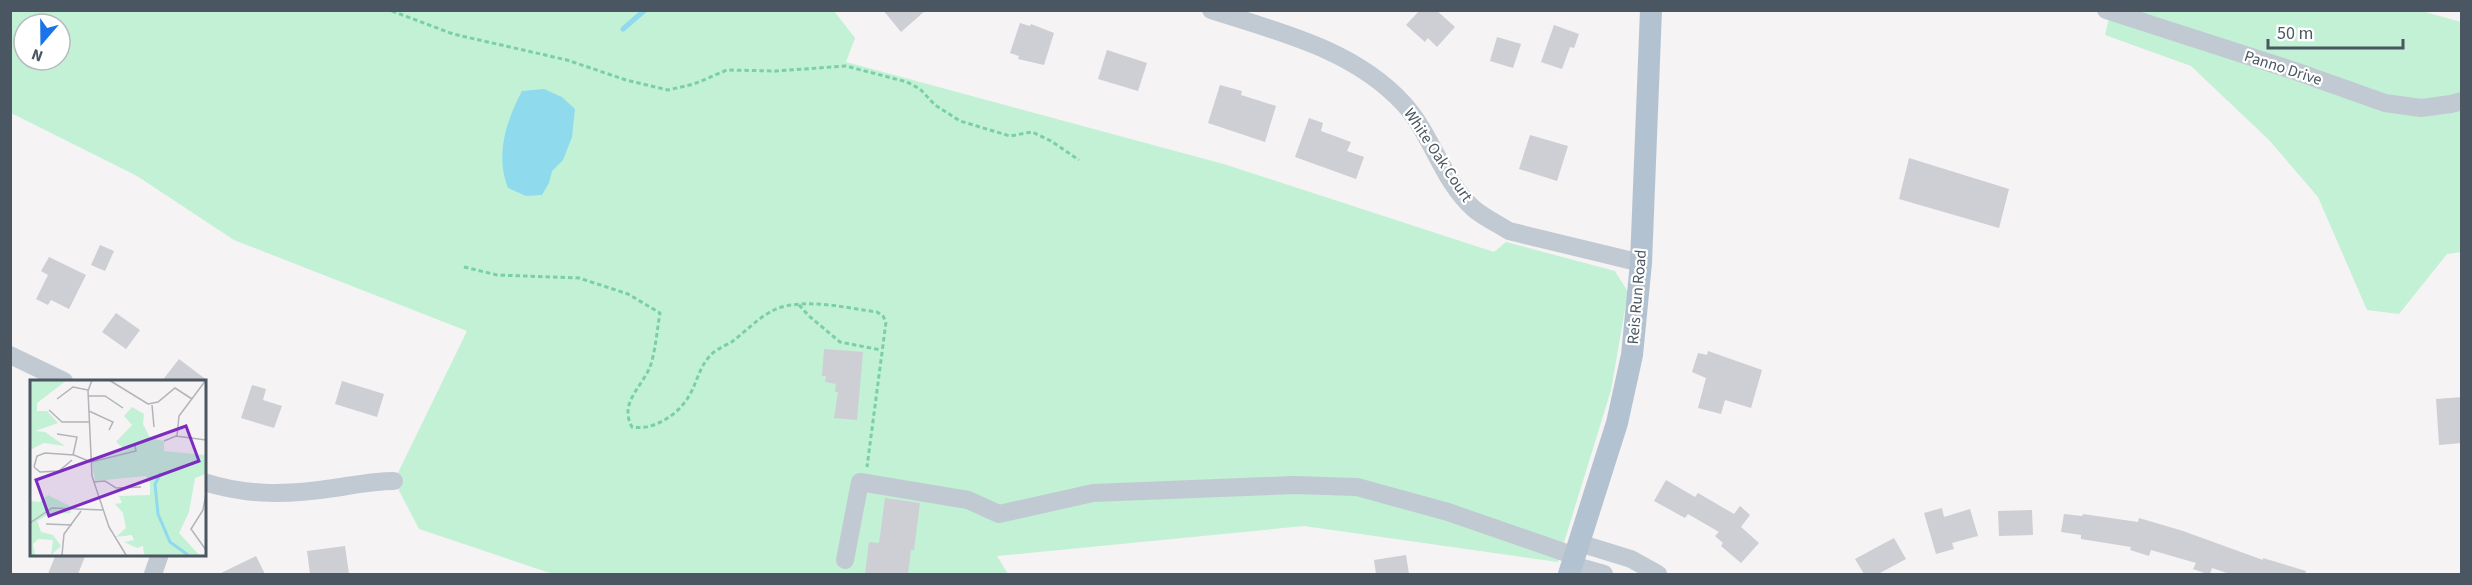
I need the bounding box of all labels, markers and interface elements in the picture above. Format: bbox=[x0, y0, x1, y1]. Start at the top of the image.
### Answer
north arrow bbox=[12, 12, 72, 72]
scale bar bbox=[2268, 12, 2403, 50]
text: 50 m bbox=[2277, 21, 2313, 46]
text: N bbox=[28, 43, 46, 67]
street label: Panno Drive bbox=[2241, 45, 2325, 91]
street label: White Oak Court bbox=[1398, 104, 1478, 207]
street label: Reis Run Road bbox=[1622, 249, 1652, 345]
inset map bbox=[30, 380, 206, 555]

